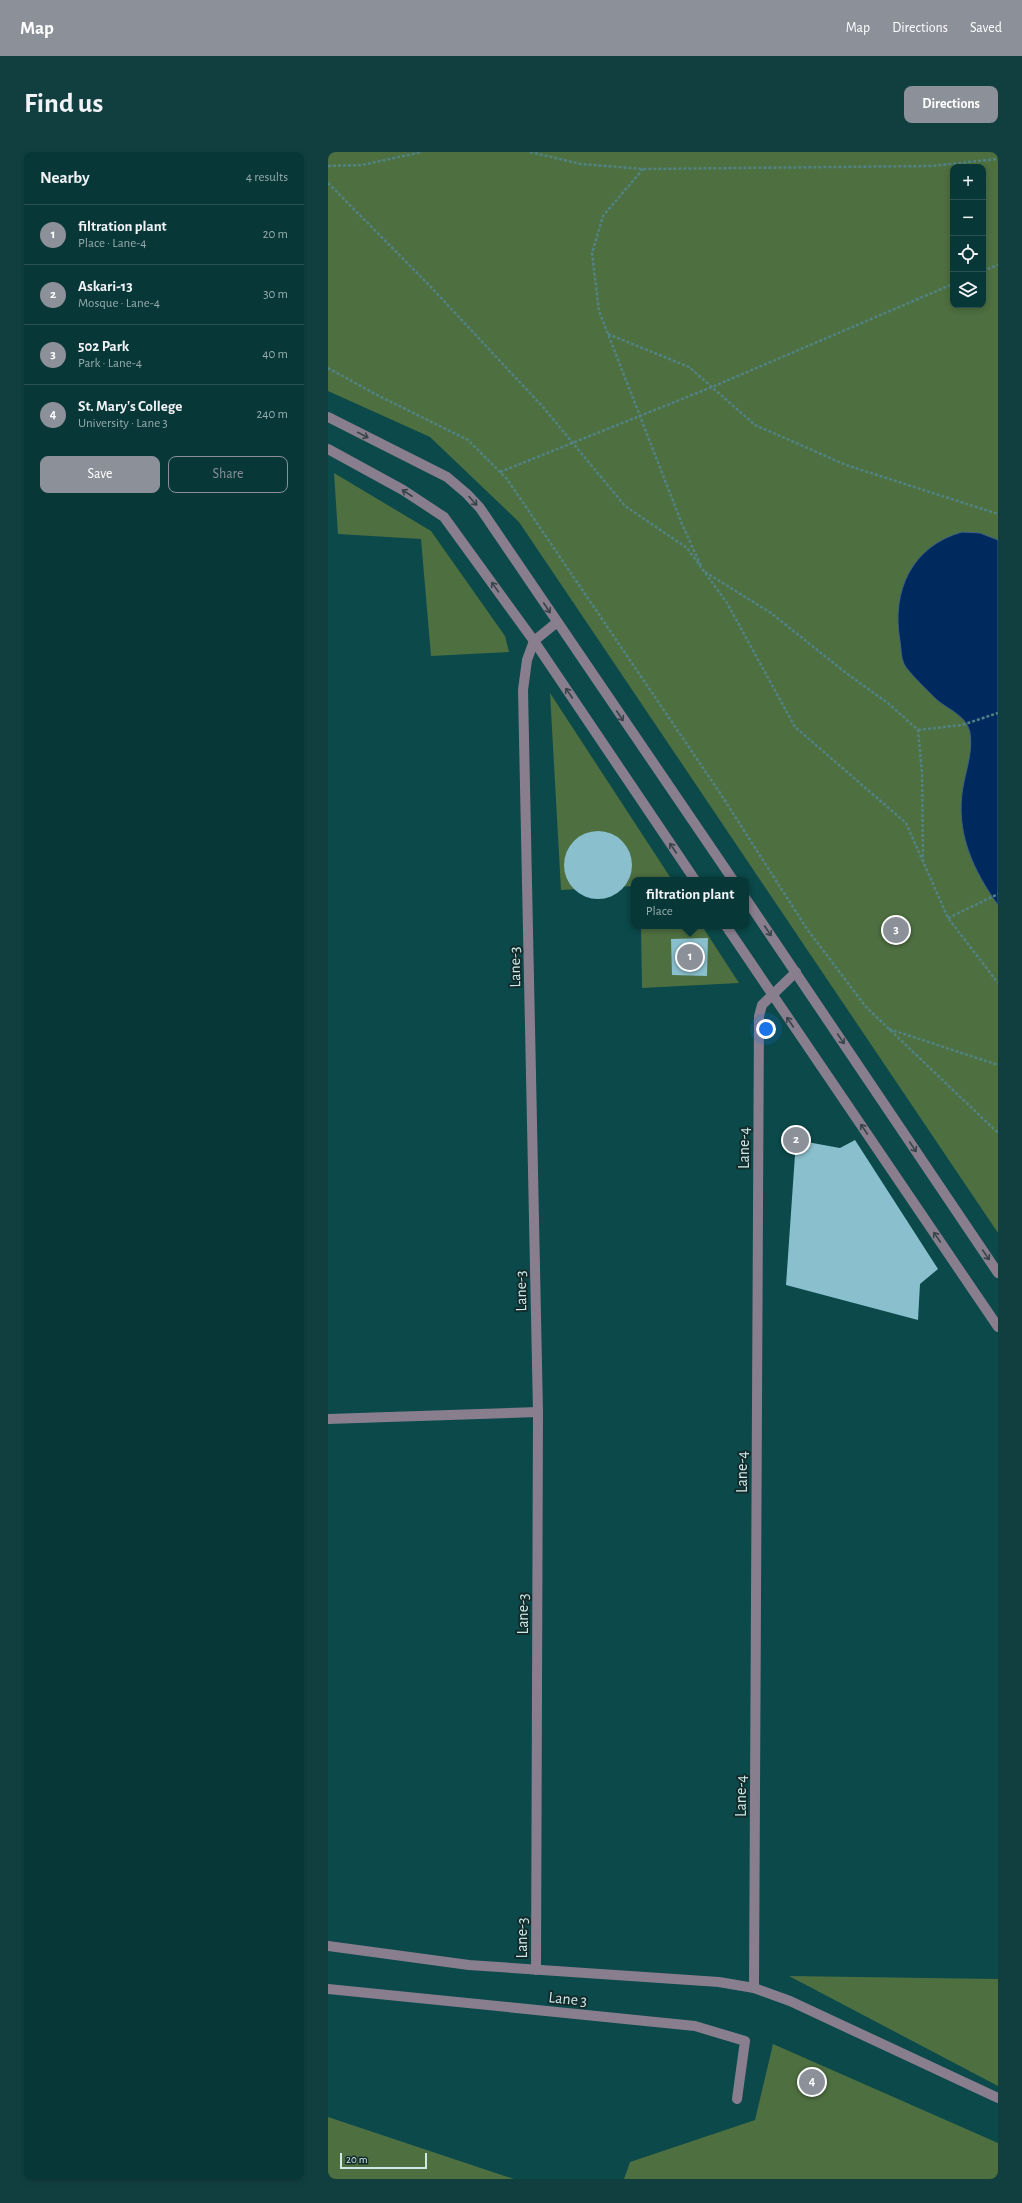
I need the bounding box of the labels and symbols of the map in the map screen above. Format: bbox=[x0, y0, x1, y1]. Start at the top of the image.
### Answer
one-way arrow bbox=[357, 431, 369, 439]
one-way arrow bbox=[402, 489, 413, 497]
one-way arrow bbox=[469, 496, 478, 506]
one-way arrow bbox=[491, 581, 499, 592]
one-way arrow bbox=[543, 602, 551, 614]
one-way arrow bbox=[565, 688, 573, 699]
one-way arrow bbox=[616, 710, 624, 721]
one-way arrow bbox=[669, 842, 677, 853]
pin: 3 bbox=[883, 915, 909, 945]
one-way arrow bbox=[764, 925, 772, 936]
pin: 1 bbox=[677, 942, 703, 972]
street label: Lane-3 bbox=[507, 946, 523, 988]
one-way arrow bbox=[786, 1017, 794, 1028]
your location bbox=[756, 1019, 776, 1039]
one-way arrow bbox=[837, 1033, 845, 1044]
one-way arrow bbox=[859, 1124, 868, 1135]
pin: 2 bbox=[783, 1125, 809, 1155]
street label: Lane-4 bbox=[736, 1127, 752, 1169]
one-way arrow bbox=[909, 1141, 917, 1152]
one-way arrow bbox=[933, 1232, 941, 1243]
one-way arrow bbox=[982, 1249, 990, 1261]
street label: Lane-3 bbox=[513, 1270, 529, 1312]
street label: Lane-4 bbox=[734, 1451, 750, 1493]
street label: Lane-3 bbox=[515, 1593, 531, 1635]
street label: Lane-4 bbox=[733, 1775, 749, 1817]
street label: Lane-3 bbox=[514, 1917, 530, 1959]
street label: Lane 3 bbox=[548, 1989, 588, 2009]
pin: 4 bbox=[799, 2067, 825, 2097]
scale bar bbox=[340, 2151, 427, 2170]

